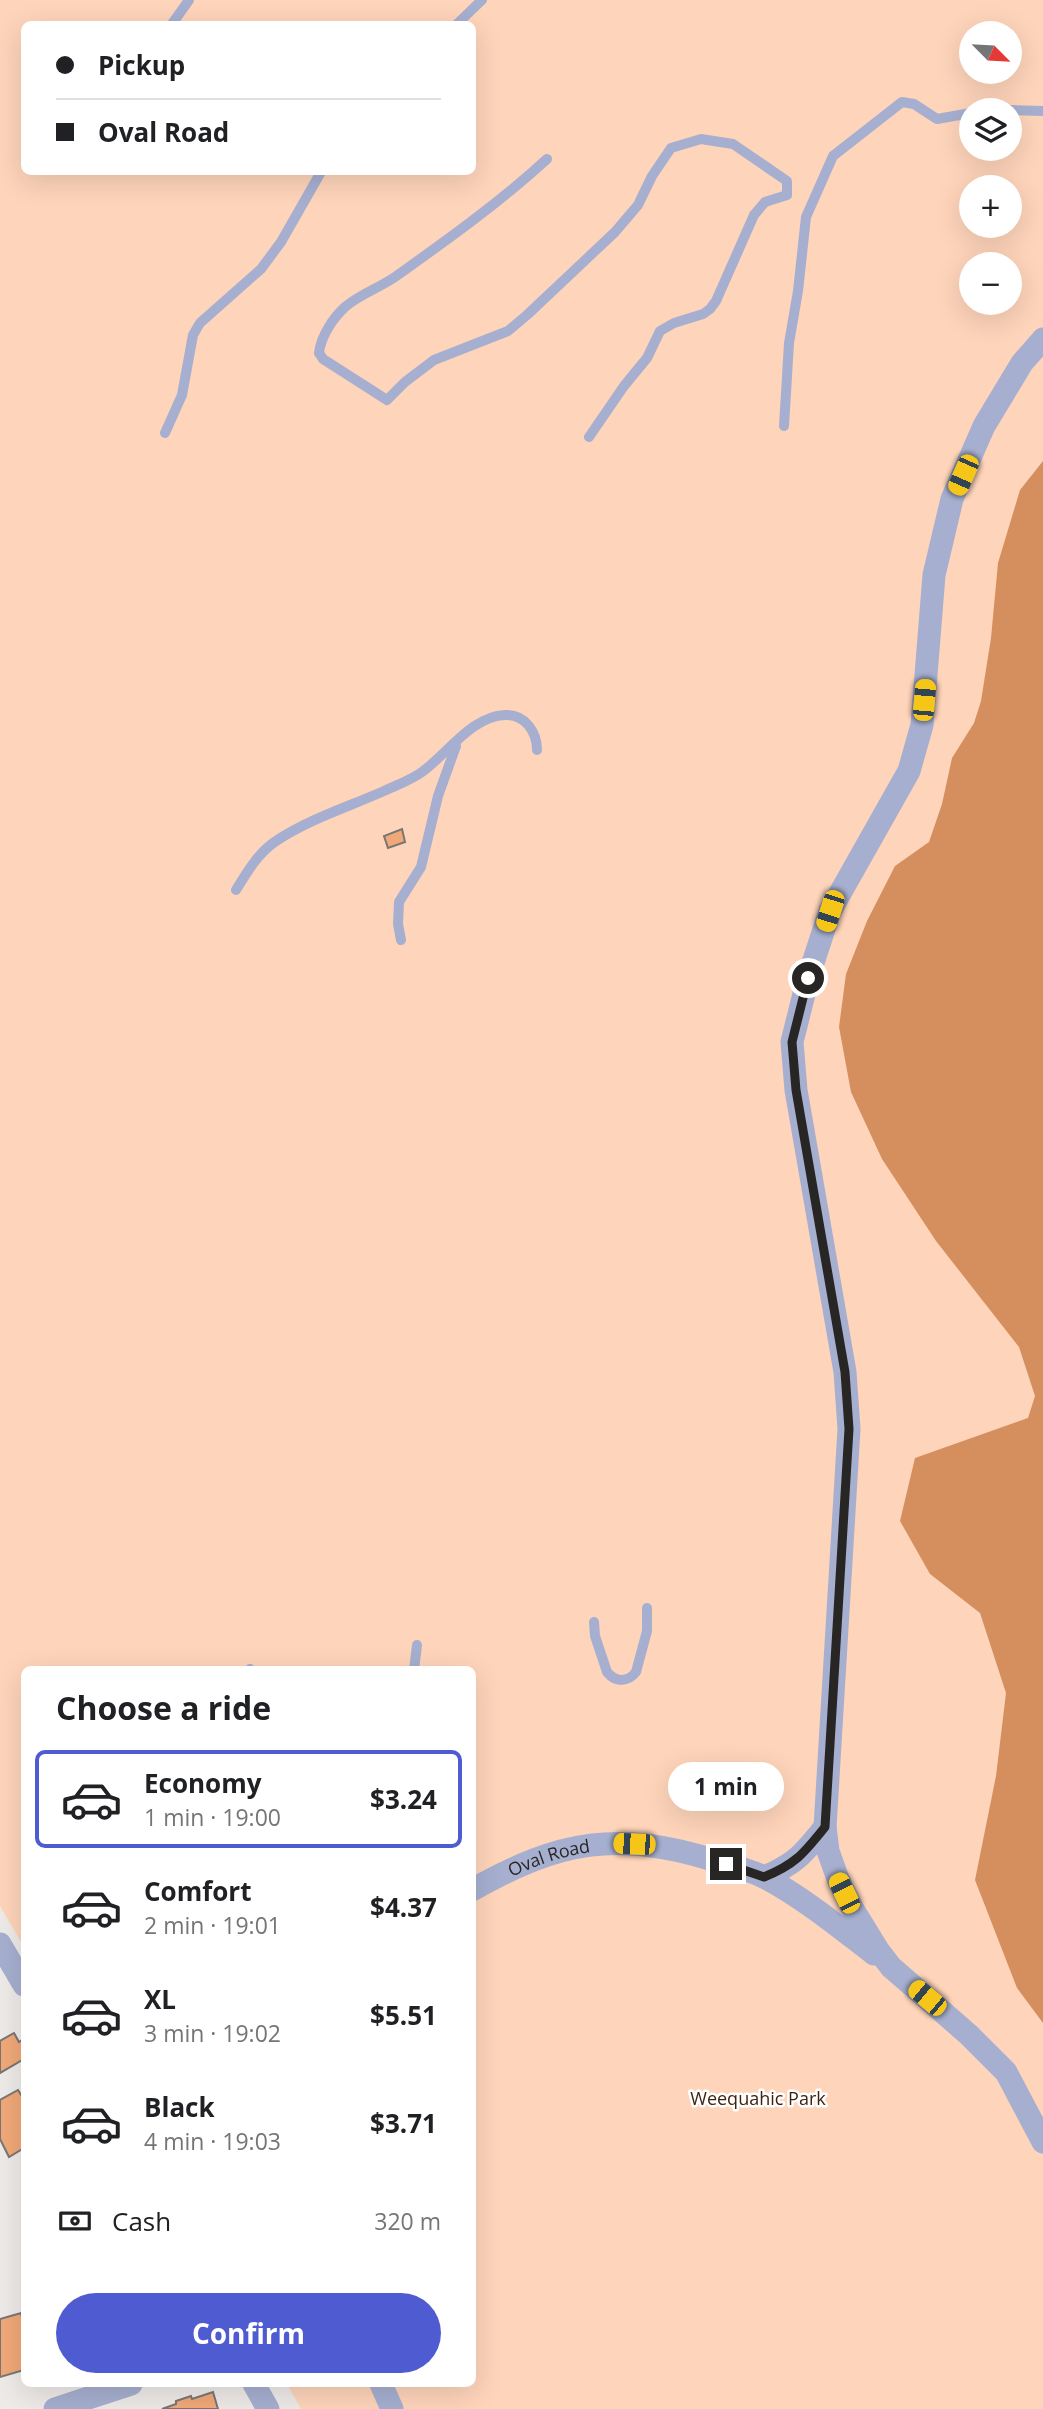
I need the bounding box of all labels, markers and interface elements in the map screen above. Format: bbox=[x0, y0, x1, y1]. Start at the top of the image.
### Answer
north arrow bbox=[959, 21, 1022, 84]
map controls bbox=[959, 21, 1022, 315]
text: Pickup bbox=[98, 47, 185, 83]
button: layers bbox=[959, 98, 1022, 161]
text: Oval Road bbox=[98, 114, 229, 150]
button: + bbox=[959, 175, 1022, 238]
button: − bbox=[959, 252, 1022, 315]
car bbox=[945, 452, 982, 498]
car bbox=[912, 678, 937, 722]
car bbox=[814, 888, 847, 934]
route start bbox=[792, 962, 824, 994]
text: Choose a ride bbox=[56, 1686, 271, 1729]
callout: 1 min bbox=[668, 1762, 784, 1812]
text: Economy bbox=[144, 1765, 262, 1801]
icon: car bbox=[60, 1768, 123, 1831]
text: 1 min bbox=[694, 1770, 758, 1802]
text: $3.24 bbox=[370, 1781, 437, 1817]
text: 1 min · 19:00 bbox=[144, 1801, 281, 1833]
street label: Oval Road bbox=[504, 1833, 592, 1882]
car bbox=[613, 1833, 656, 1855]
route end bbox=[710, 1848, 742, 1880]
car bbox=[826, 1870, 863, 1916]
text: Comfort bbox=[144, 1873, 251, 1909]
icon: car bbox=[60, 1876, 123, 1939]
text: $4.37 bbox=[370, 1889, 437, 1925]
text: 2 min · 19:01 bbox=[144, 1909, 281, 1941]
car bbox=[905, 1976, 950, 2020]
text: XL bbox=[144, 1981, 176, 2017]
icon: car bbox=[60, 1984, 123, 2047]
text: $5.51 bbox=[370, 1997, 437, 2033]
text: 3 min · 19:02 bbox=[144, 2017, 281, 2049]
park label: Weequahic Park bbox=[690, 2086, 826, 2110]
text: Black bbox=[144, 2089, 215, 2125]
icon: car bbox=[60, 2092, 123, 2155]
text: $3.71 bbox=[370, 2105, 437, 2141]
text: 4 min · 19:03 bbox=[144, 2125, 281, 2157]
icon: cash bbox=[56, 2202, 94, 2240]
text: Cash bbox=[112, 2203, 171, 2239]
text: 320 m bbox=[374, 2205, 441, 2237]
button: Confirm bbox=[56, 2293, 441, 2373]

